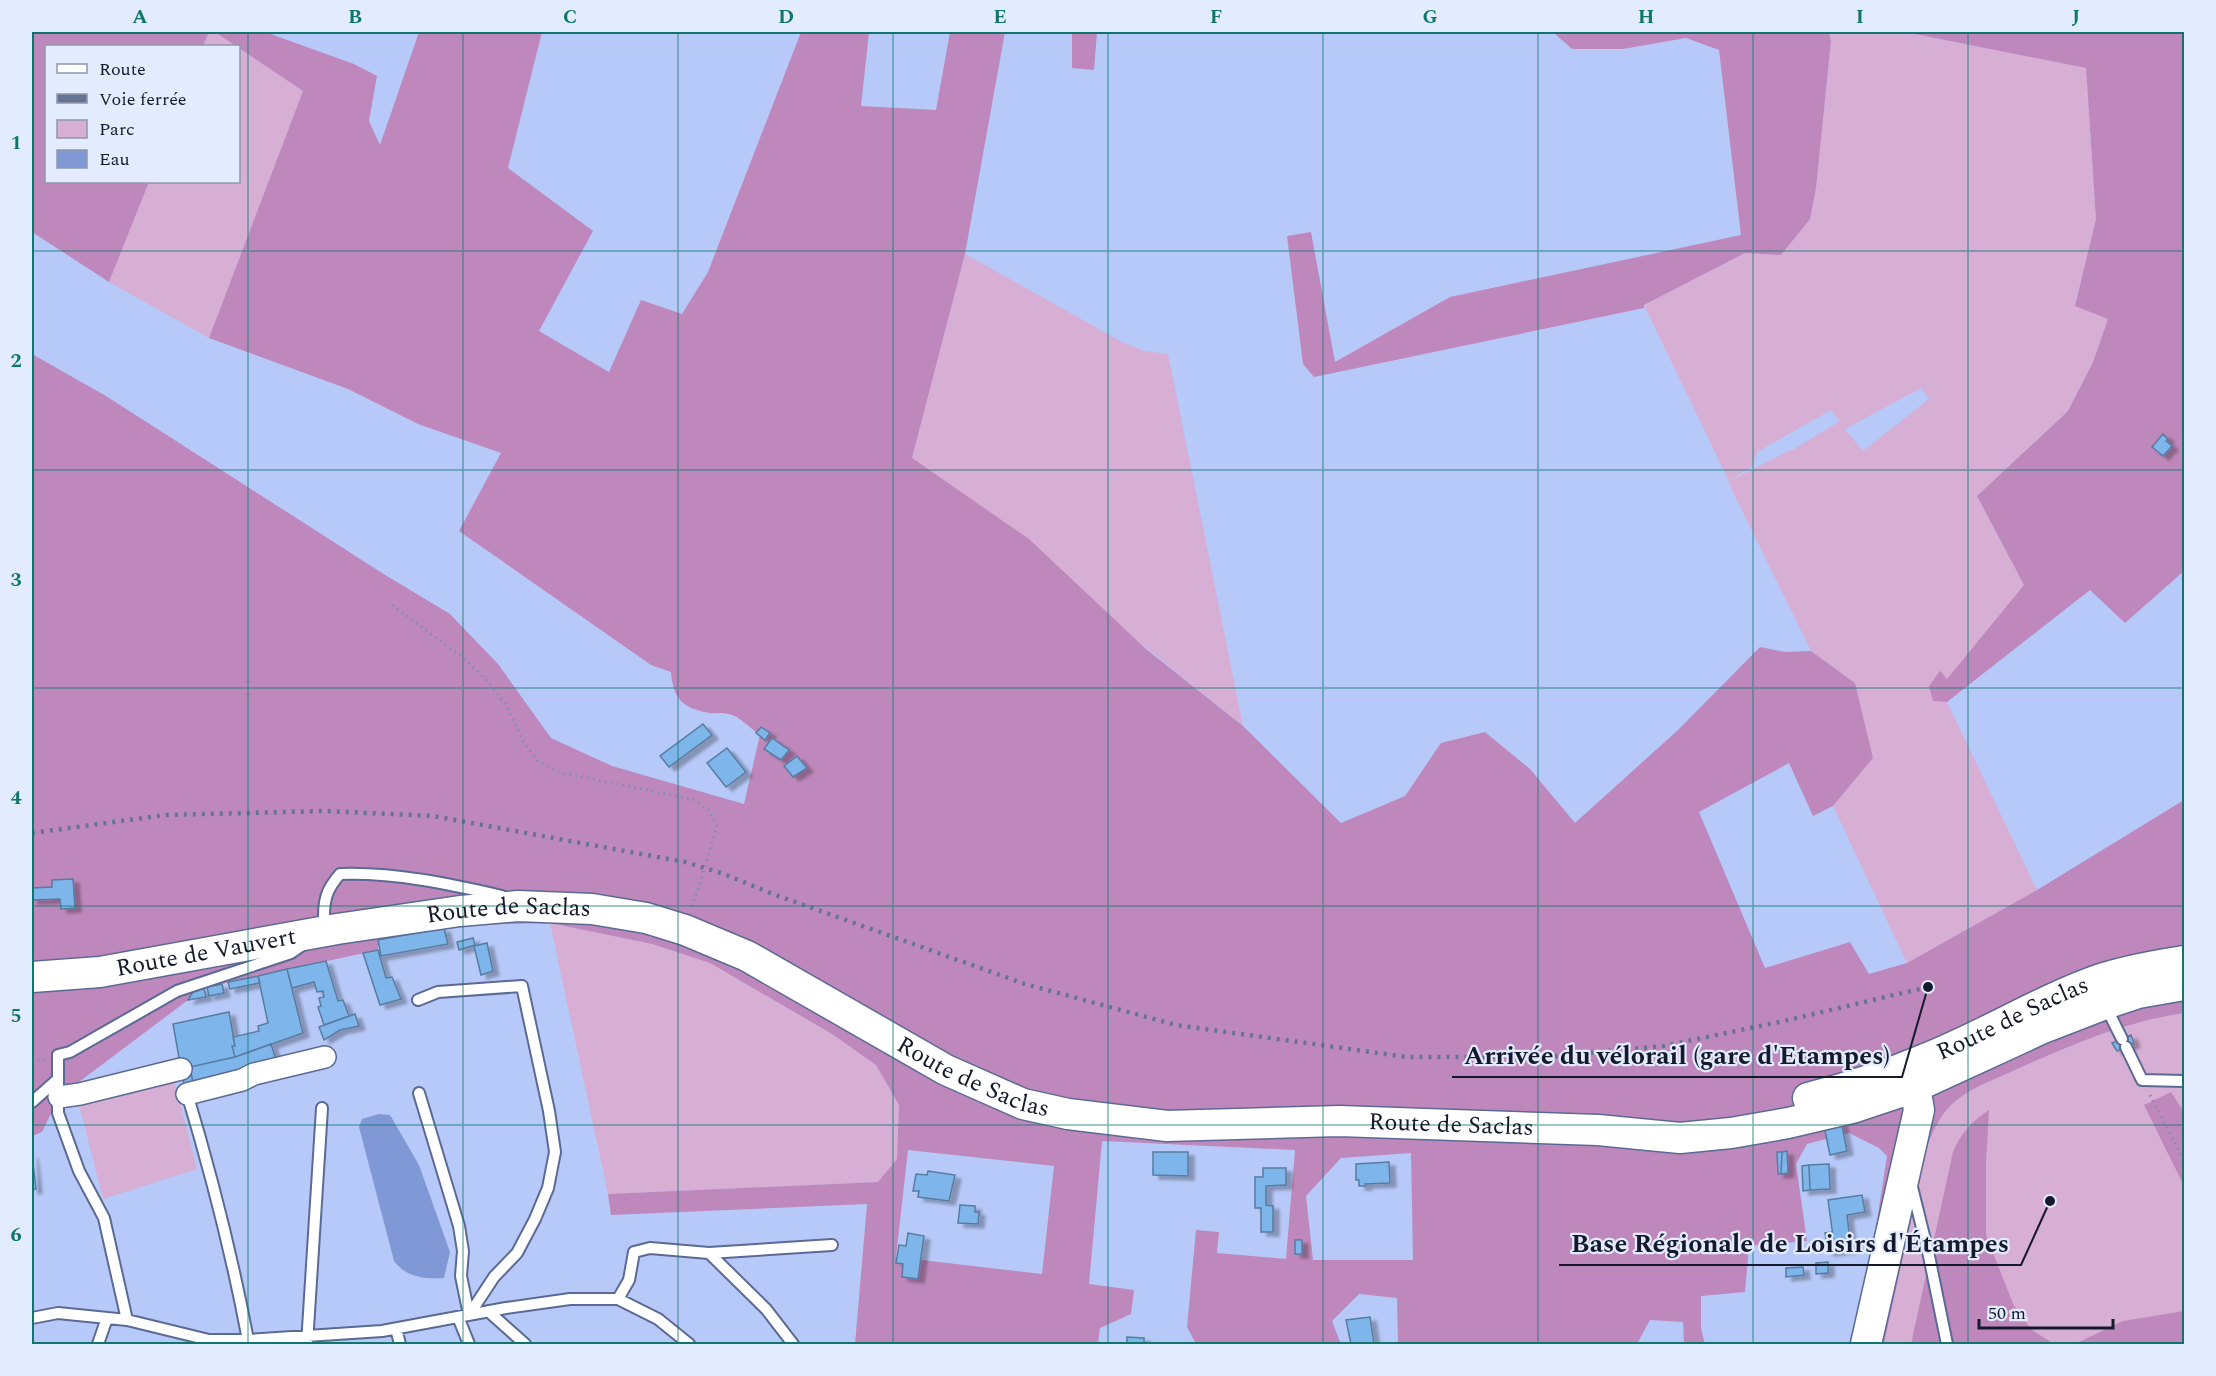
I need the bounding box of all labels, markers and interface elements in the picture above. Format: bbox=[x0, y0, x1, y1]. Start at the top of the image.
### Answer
text: A bbox=[132, 2, 148, 32]
text: B bbox=[348, 2, 362, 32]
text: C bbox=[563, 2, 577, 32]
text: D bbox=[778, 2, 794, 32]
text: E bbox=[993, 2, 1007, 32]
text: F bbox=[1210, 2, 1222, 32]
text: G bbox=[1422, 2, 1438, 32]
text: H bbox=[1638, 2, 1654, 32]
text: I bbox=[1856, 2, 1864, 32]
text: J bbox=[2072, 2, 2080, 32]
legend bbox=[45, 45, 240, 183]
text: Route bbox=[99, 56, 146, 83]
text: Voie ferrée bbox=[99, 86, 187, 113]
text: Parc bbox=[99, 116, 135, 143]
text: 1 bbox=[10, 128, 22, 158]
text: Eau bbox=[99, 146, 130, 173]
text: 2 bbox=[10, 346, 22, 376]
text: 3 bbox=[10, 565, 22, 595]
text: 4 bbox=[10, 783, 22, 813]
street label: Route de Saclas bbox=[424, 888, 592, 934]
street label: Route de Vauvert bbox=[113, 919, 299, 987]
street label: Route de Saclas bbox=[1931, 967, 2094, 1070]
text: 5 bbox=[10, 1001, 22, 1031]
street label: Route de Saclas bbox=[890, 1027, 1053, 1127]
callout: Arrivée du vélorail (gare d'Etampes) bbox=[1452, 1033, 1902, 1077]
text: Arrivée du vélorail (gare d'Etampes) bbox=[1464, 1036, 1890, 1076]
street label: Route de Saclas bbox=[1368, 1104, 1534, 1146]
text: 6 bbox=[10, 1220, 22, 1250]
callout: Base Régionale de Loisirs d'Étampes bbox=[1559, 1221, 2021, 1265]
text: Base Régionale de Loisirs d'Étampes bbox=[1571, 1224, 2009, 1264]
scale bar bbox=[1979, 1292, 2112, 1330]
text: 50 m bbox=[1988, 1300, 2026, 1327]

